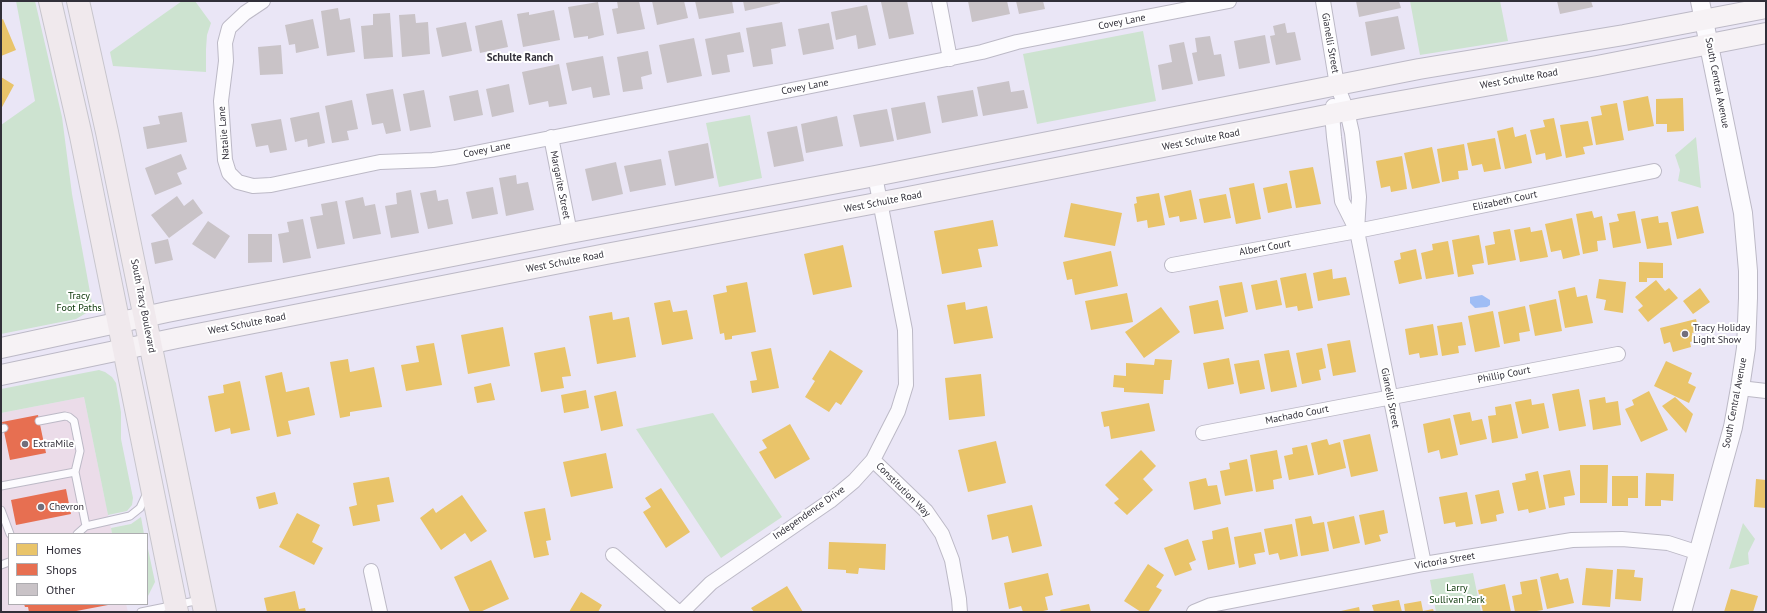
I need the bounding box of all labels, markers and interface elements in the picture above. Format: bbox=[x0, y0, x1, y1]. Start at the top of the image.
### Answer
street label: Covey Lane bbox=[1097, 12, 1147, 32]
street label: Gianelli Street bbox=[1319, 12, 1341, 74]
street label: South Central Avenue bbox=[1702, 37, 1732, 129]
district label: Schulte Ranch bbox=[487, 51, 553, 65]
street label: West Schulte Road bbox=[1479, 66, 1559, 92]
street label: Covey Lane bbox=[780, 77, 830, 97]
street label: Natalie Lane bbox=[216, 106, 232, 160]
street label: West Schulte Road bbox=[1161, 127, 1241, 153]
street label: Covey Lane bbox=[462, 140, 512, 160]
street label: Margarite Street bbox=[548, 150, 572, 220]
street label: Elizabeth Court bbox=[1472, 188, 1538, 214]
street label: West Schulte Road bbox=[843, 189, 923, 215]
street label: Albert Court bbox=[1238, 238, 1292, 258]
street label: West Schulte Road bbox=[525, 249, 605, 275]
street label: South Tracy Boulevard bbox=[128, 258, 158, 354]
park label: Tracy Foot Paths bbox=[56, 290, 102, 314]
street label: West Schulte Road bbox=[207, 311, 287, 337]
place label: Tracy Holiday Light Show bbox=[1693, 322, 1750, 346]
marker: Tracy Holiday Light Show bbox=[1680, 329, 1690, 339]
street label: South Central Avenue bbox=[1720, 357, 1750, 449]
street label: Phillip Court bbox=[1477, 364, 1531, 386]
street label: Gianelli Street bbox=[1378, 367, 1402, 429]
street label: Machado Court bbox=[1264, 403, 1330, 427]
place label: ExtraMile bbox=[33, 438, 74, 450]
marker: ExtraMile bbox=[20, 439, 30, 449]
street label: Constitution Way bbox=[873, 460, 933, 520]
street label: Independence Drive bbox=[771, 484, 847, 542]
place label: Chevron bbox=[49, 501, 84, 513]
marker: Chevron bbox=[36, 502, 46, 512]
legend bbox=[8, 533, 148, 605]
text: Homes bbox=[46, 542, 81, 557]
street label: Victoria Street bbox=[1414, 550, 1476, 572]
text: Shops bbox=[46, 562, 77, 577]
text: Other bbox=[46, 582, 75, 597]
park label: Larry Sullivan Park bbox=[1429, 582, 1485, 606]

